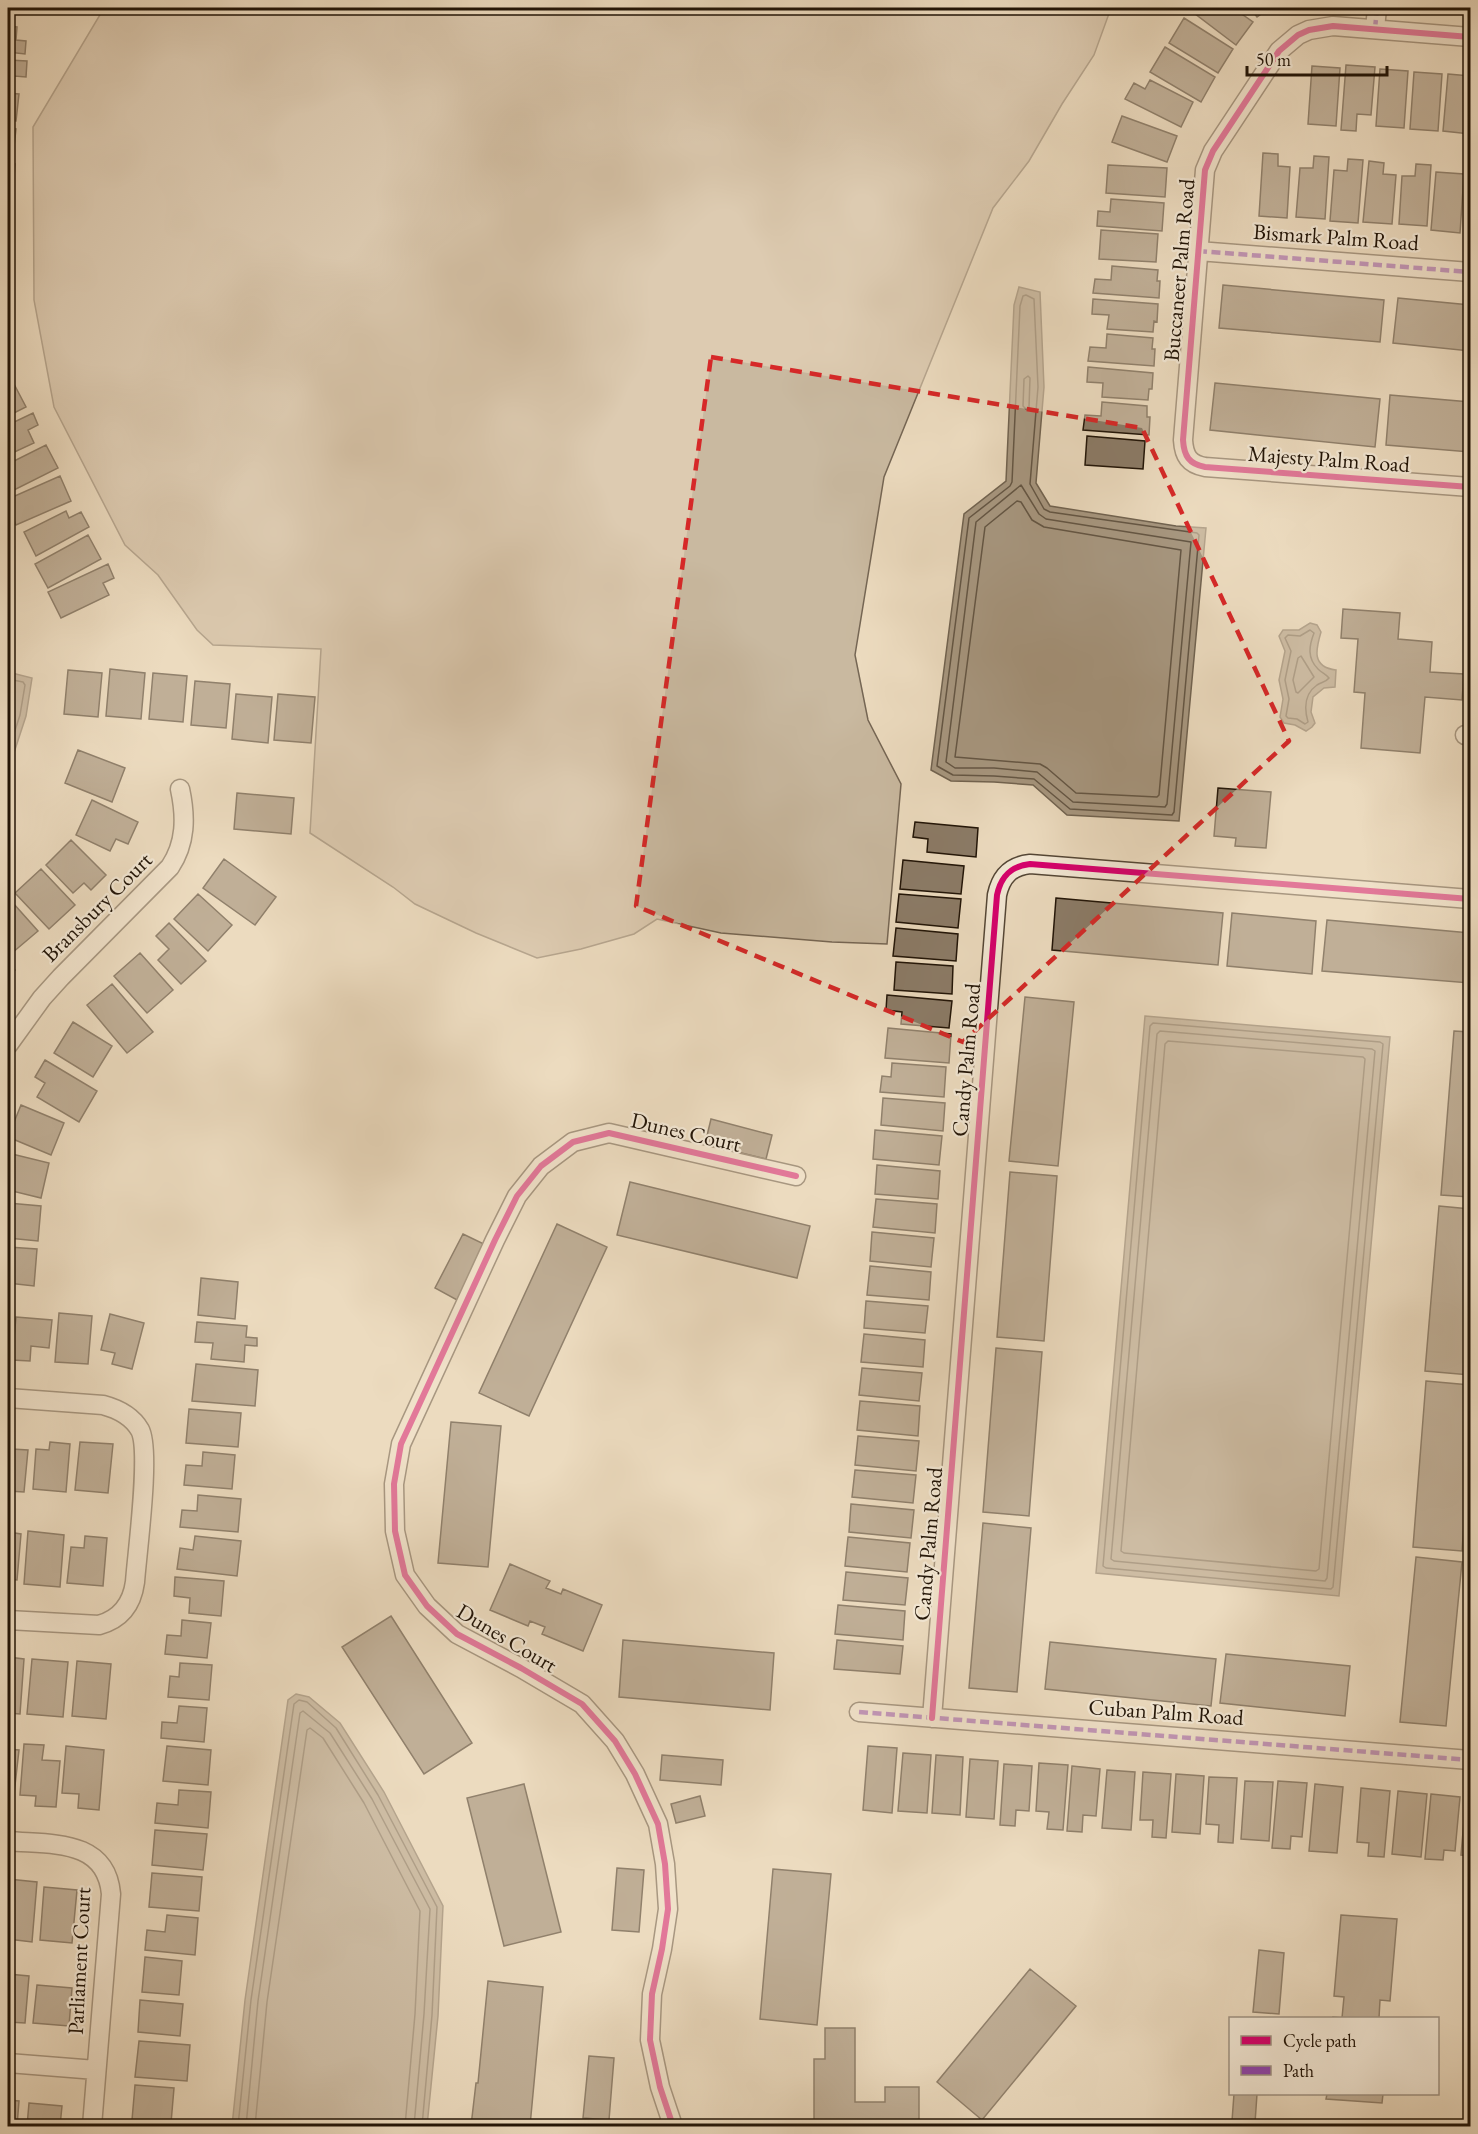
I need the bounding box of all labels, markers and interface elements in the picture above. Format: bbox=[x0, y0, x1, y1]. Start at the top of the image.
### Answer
scale bar bbox=[1247, 39, 1386, 77]
text: 50 m bbox=[1256, 48, 1291, 71]
street label: Buccaneer Palm Road bbox=[1157, 177, 1202, 363]
street label: Bismark Palm Road bbox=[1252, 217, 1421, 257]
street label: Majesty Palm Road bbox=[1247, 439, 1412, 479]
street label: Bransbury Court bbox=[36, 846, 158, 968]
street label: Candy Palm Road bbox=[945, 981, 987, 1138]
street label: Dunes Court bbox=[628, 1105, 744, 1159]
street label: Candy Palm Road bbox=[907, 1465, 949, 1622]
street label: Dunes Court bbox=[451, 1597, 563, 1679]
street label: Cuban Palm Road bbox=[1087, 1692, 1245, 1732]
street label: Parliament Court bbox=[61, 1886, 97, 2035]
legend bbox=[1229, 2017, 1439, 2095]
text: Cycle path bbox=[1283, 2029, 1357, 2052]
text: Path bbox=[1283, 2059, 1314, 2082]

